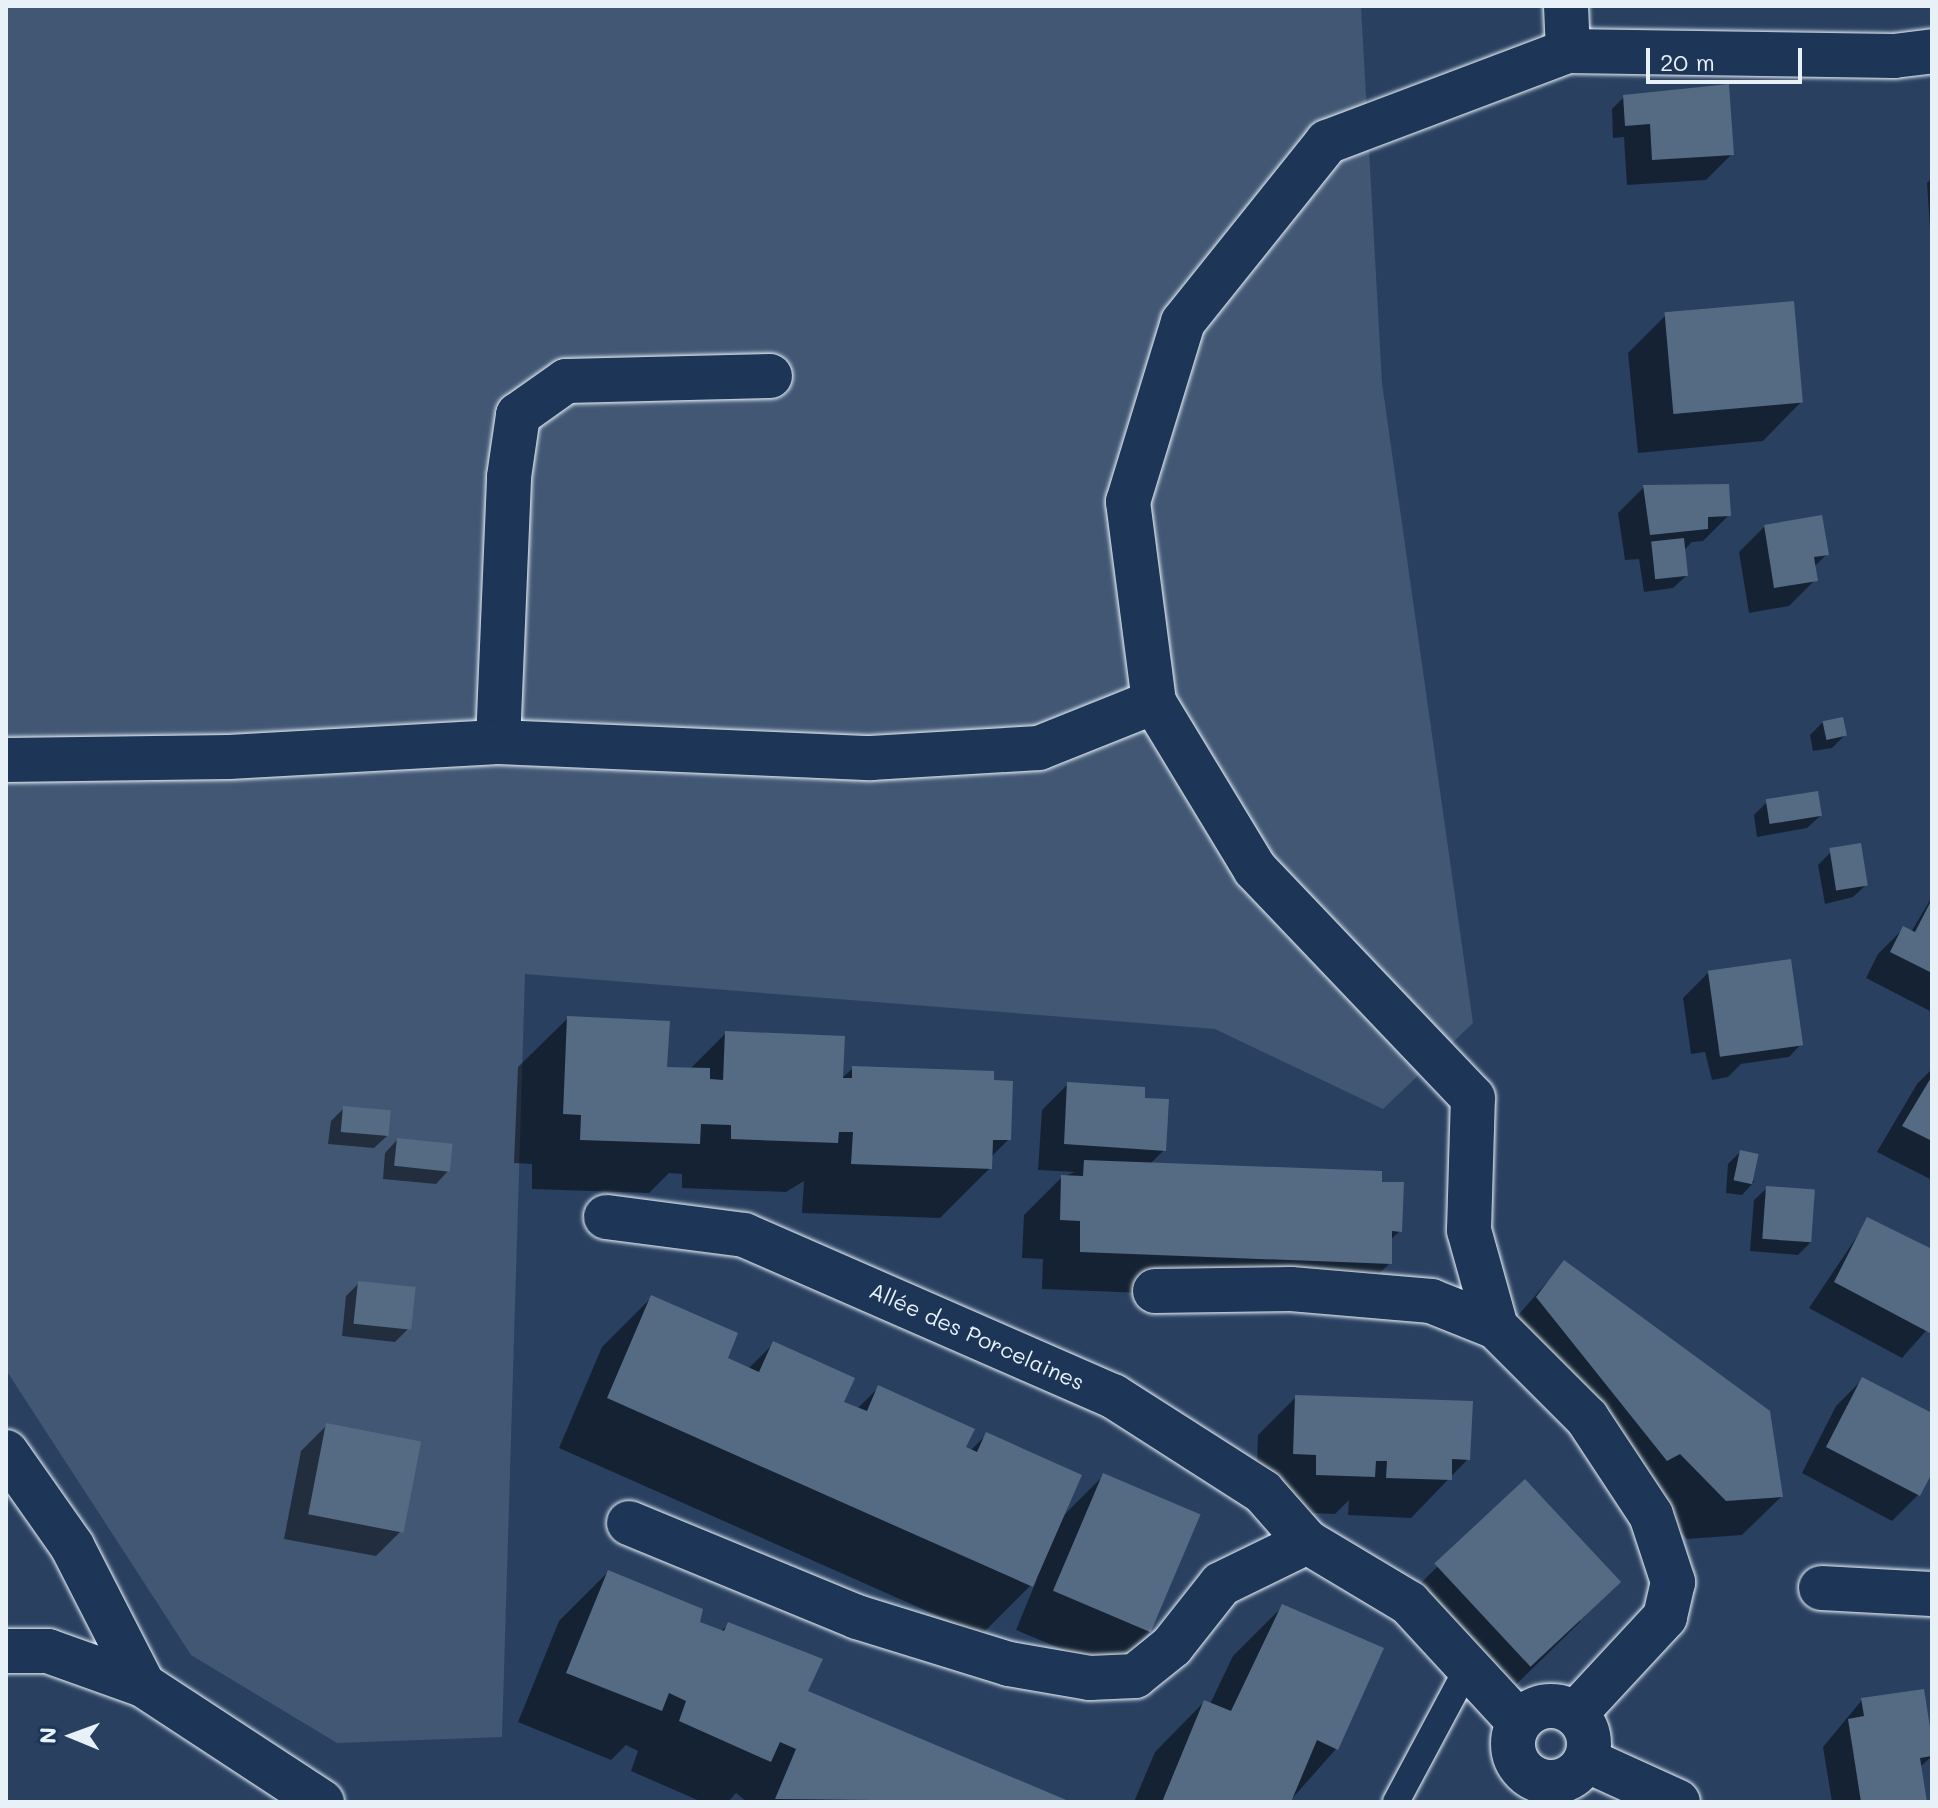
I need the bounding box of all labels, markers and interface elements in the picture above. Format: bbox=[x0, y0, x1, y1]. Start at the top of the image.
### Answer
scale bar bbox=[1650, 32, 1806, 82]
text: 20 m bbox=[1660, 46, 1715, 77]
street label: Allée des Porcelaines bbox=[865, 1277, 1089, 1395]
north arrow bbox=[32, 1696, 112, 1776]
text: N bbox=[33, 1727, 62, 1744]

